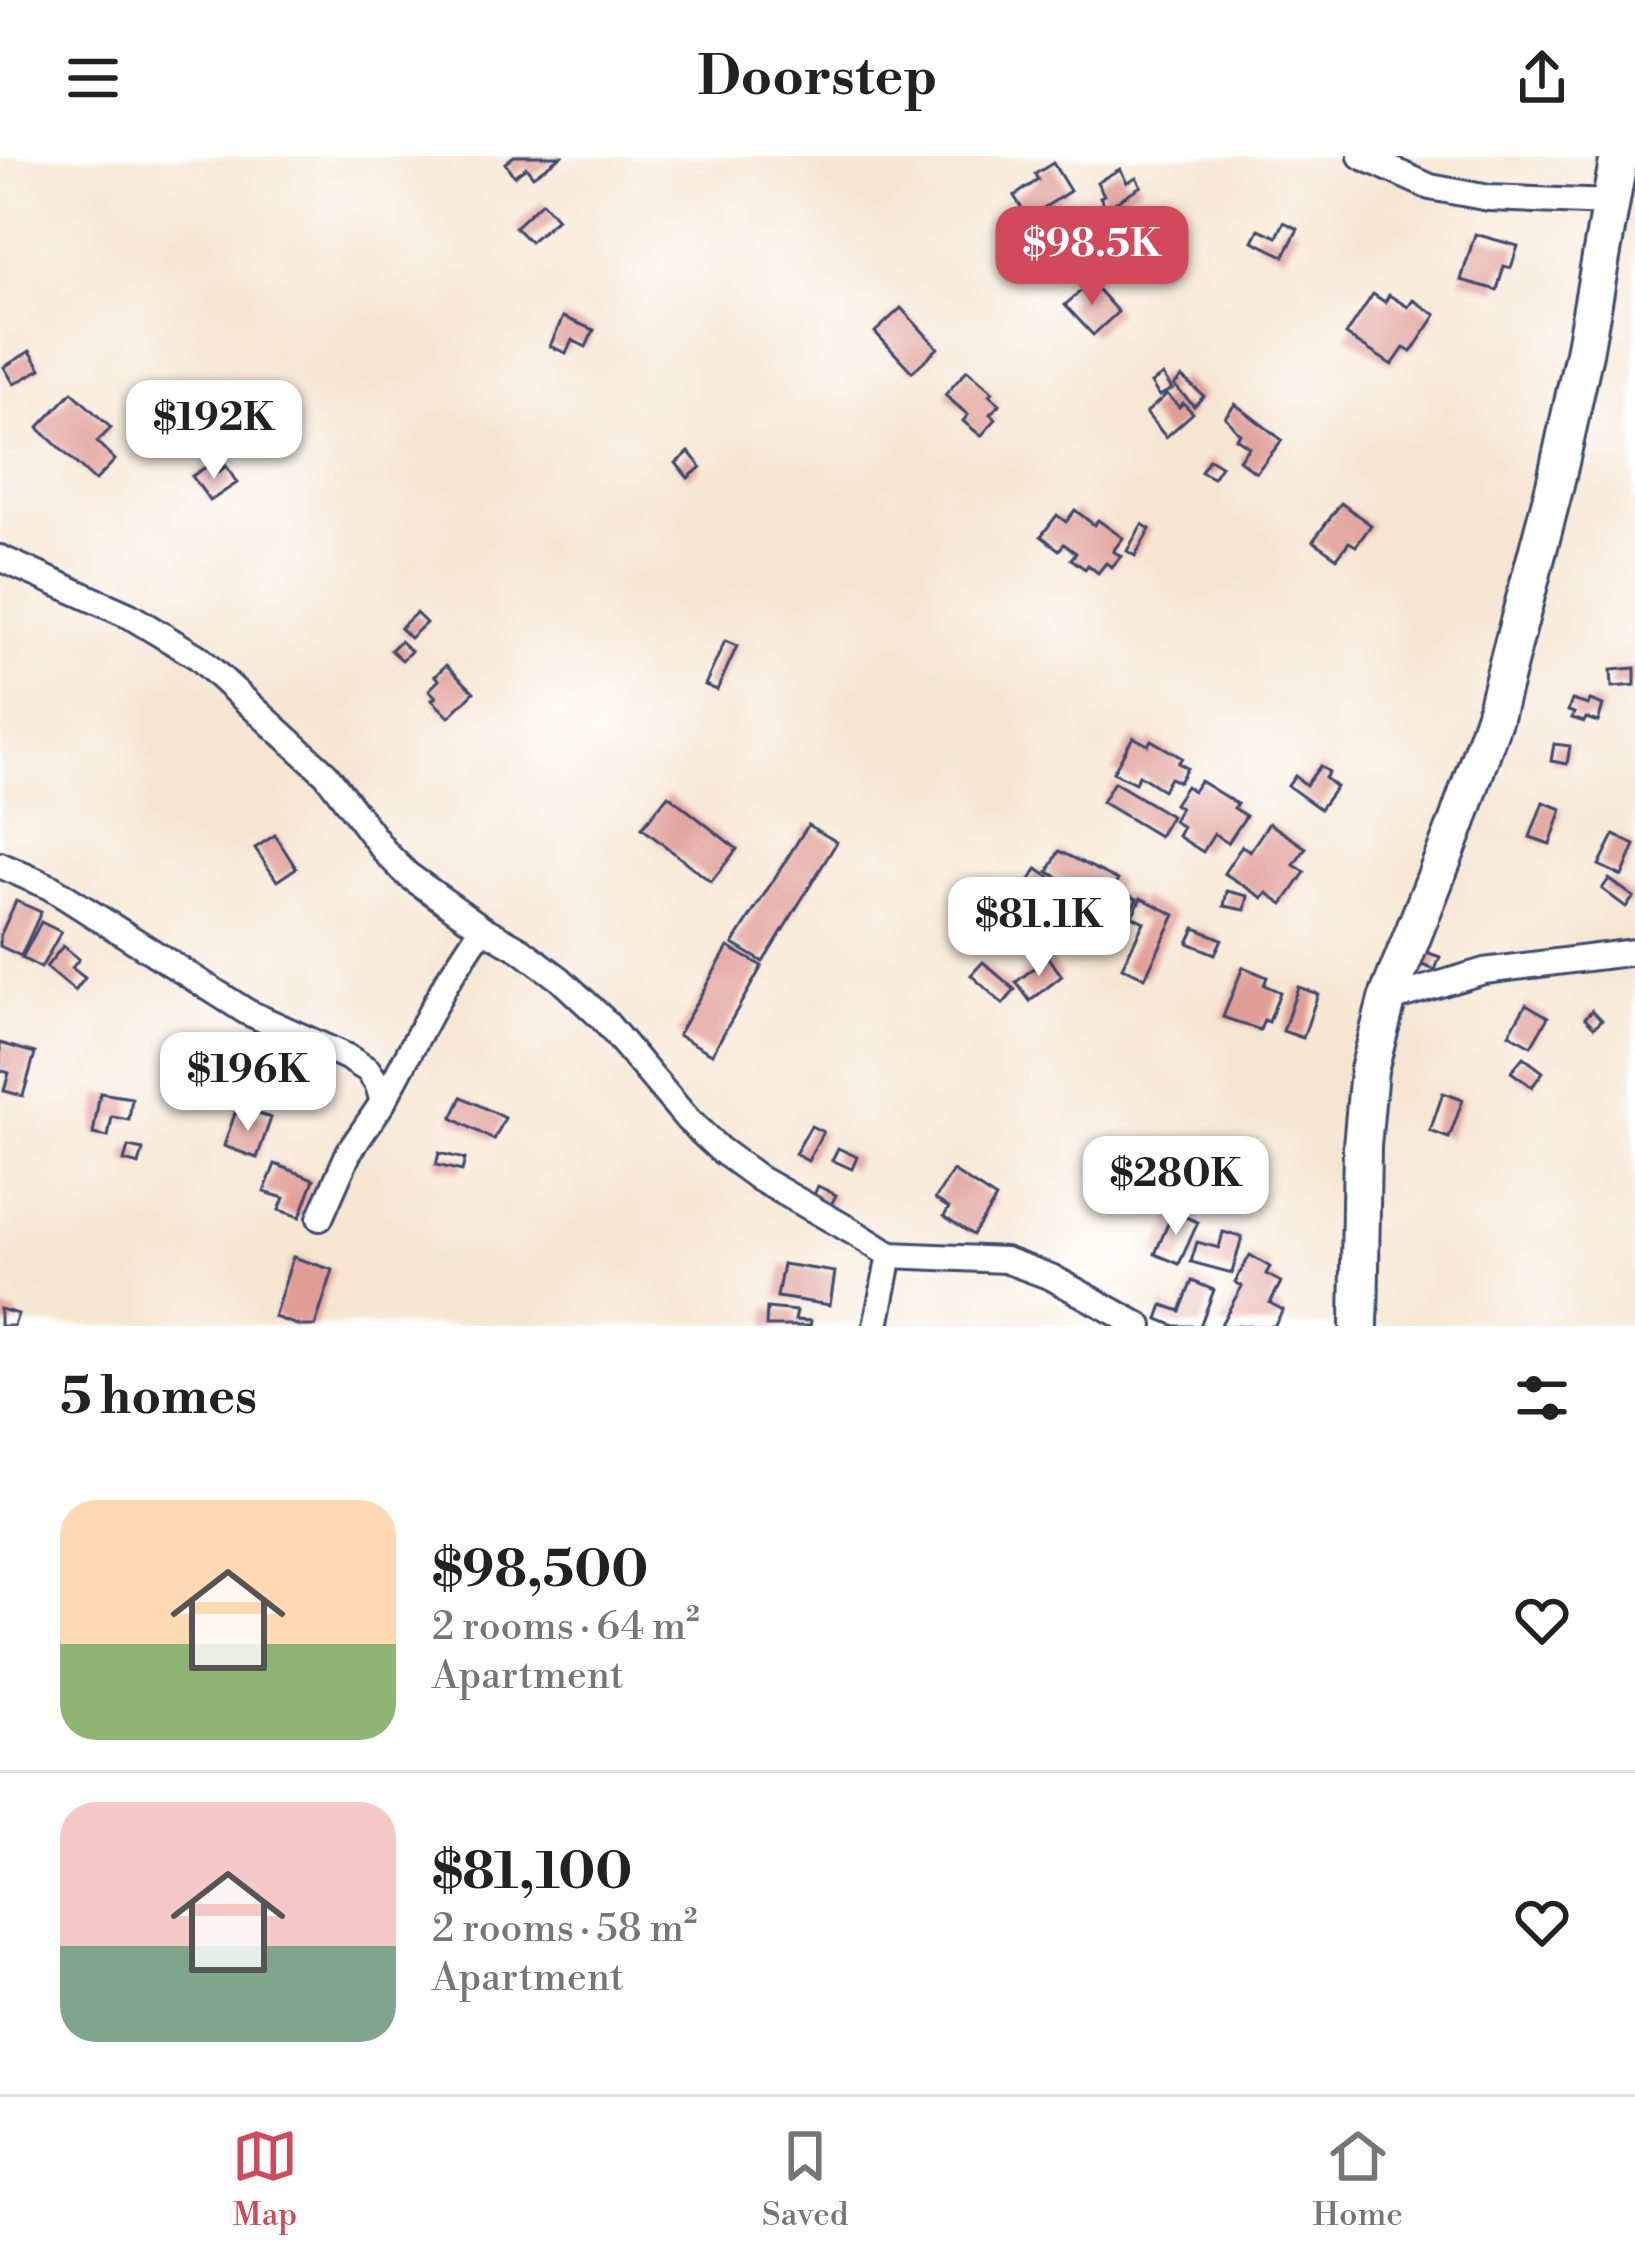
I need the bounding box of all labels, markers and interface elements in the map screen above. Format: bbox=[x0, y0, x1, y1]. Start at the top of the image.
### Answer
text: Doorstep bbox=[697, 44, 938, 112]
icon: menu bbox=[60, 45, 126, 111]
icon: share bbox=[1509, 45, 1575, 111]
pin: $98.5K bbox=[994, 206, 1190, 308]
text: $98.5K bbox=[1022, 220, 1162, 269]
pin: $192K bbox=[130, 380, 298, 482]
text: $192K bbox=[153, 394, 275, 443]
pin: $81.1K bbox=[941, 877, 1137, 979]
text: $81.1K bbox=[975, 891, 1103, 940]
pin: $196K bbox=[164, 1032, 332, 1134]
text: $196K bbox=[187, 1046, 309, 1095]
pin: $280K bbox=[1092, 1136, 1260, 1238]
text: $280K bbox=[1110, 1150, 1242, 1199]
icon: filters bbox=[1509, 1365, 1575, 1431]
text: 5 homes bbox=[60, 1366, 257, 1430]
text: $98,500 bbox=[432, 1539, 648, 1603]
icon: home bbox=[156, 1548, 300, 1692]
icon: heart bbox=[1509, 1587, 1575, 1653]
text: 2 rooms · 64 m² bbox=[432, 1603, 700, 1652]
text: Apartment bbox=[432, 1652, 624, 1701]
text: $81,100 bbox=[432, 1841, 632, 1905]
icon: home bbox=[156, 1850, 300, 1994]
icon: heart bbox=[1509, 1889, 1575, 1955]
text: 2 rooms · 58 m² bbox=[432, 1905, 698, 1954]
text: Apartment bbox=[432, 1954, 624, 2003]
tab: Map bbox=[232, 2123, 298, 2236]
tab: Saved bbox=[762, 2123, 849, 2236]
tab: Home bbox=[1312, 2123, 1403, 2236]

